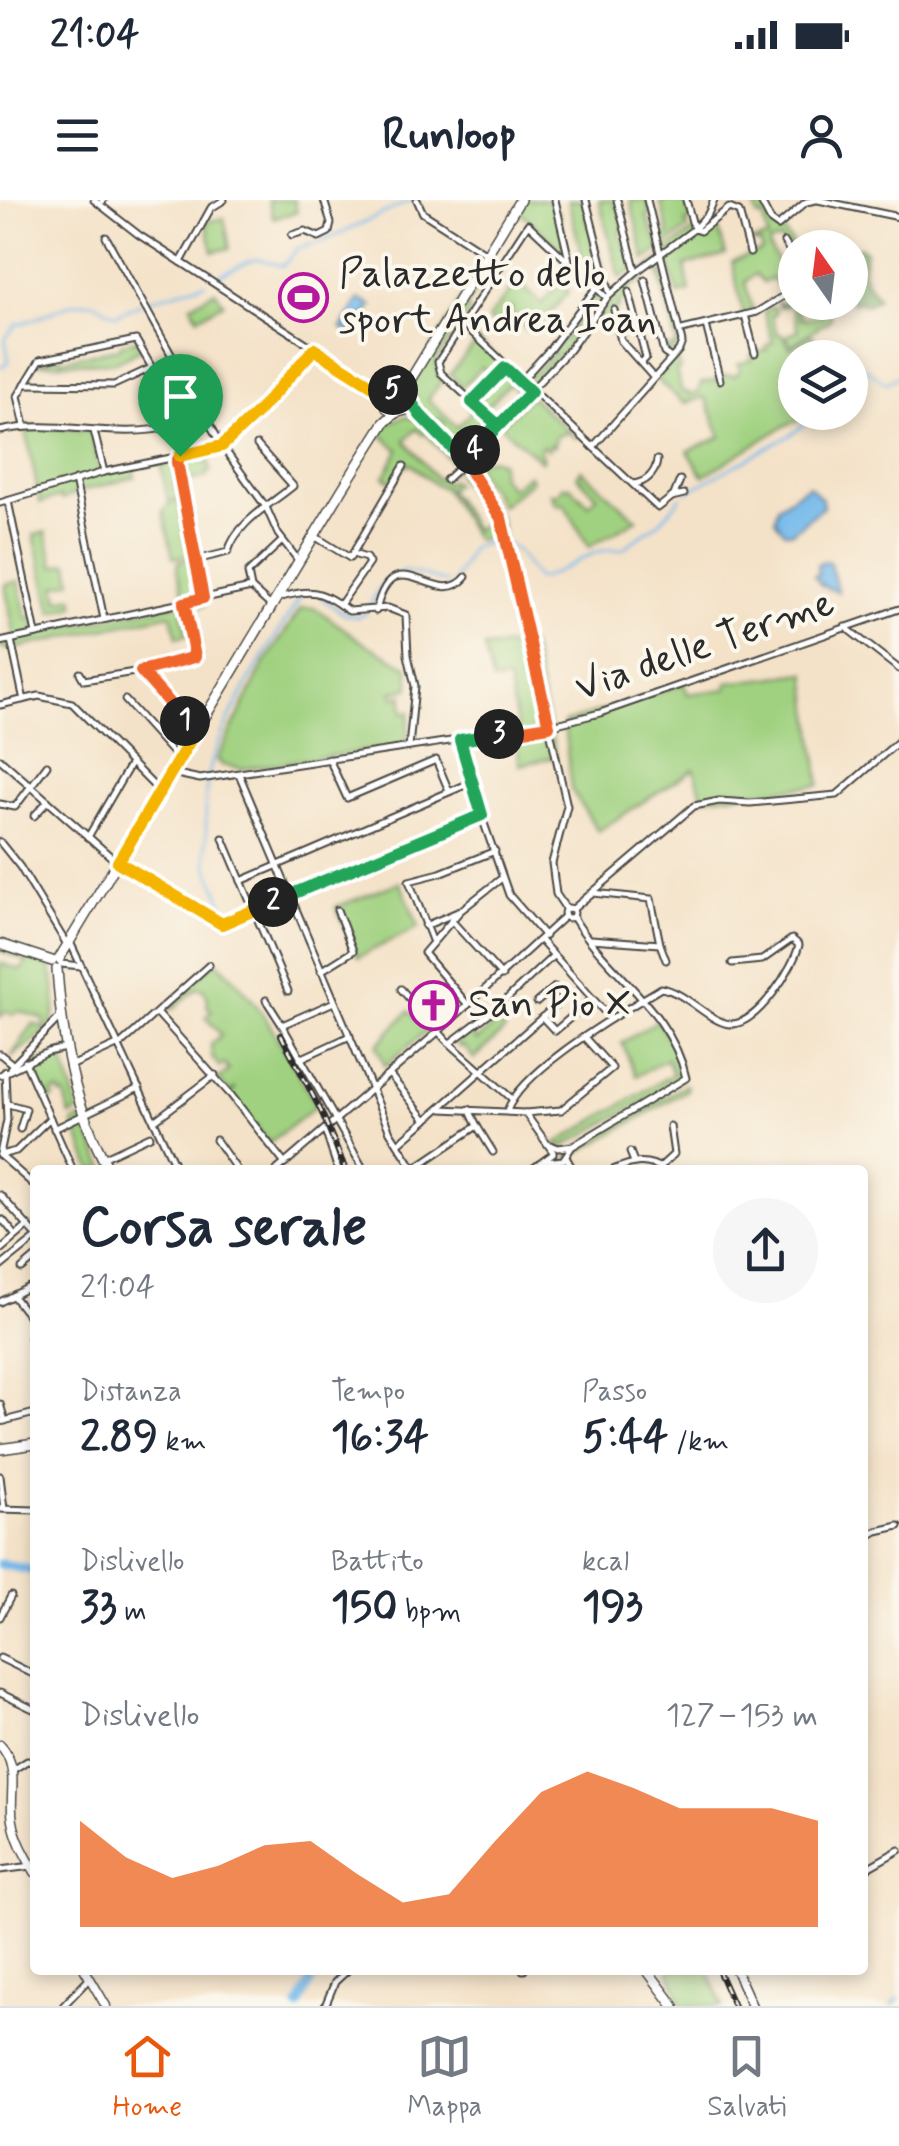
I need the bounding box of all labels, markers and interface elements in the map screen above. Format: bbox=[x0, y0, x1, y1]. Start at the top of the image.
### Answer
text: 21:04 bbox=[50, 11, 139, 60]
text: Runloop bbox=[382, 106, 517, 165]
icon: menu bbox=[50, 108, 105, 163]
icon: person bbox=[794, 108, 849, 163]
north arrow bbox=[778, 230, 868, 320]
map controls bbox=[778, 230, 868, 430]
place label: Palazzetto dello sport Andrea Ioan bbox=[339, 249, 657, 347]
sports icon: Palazzetto dello sport Andrea Ioan bbox=[278, 272, 330, 324]
button: layers bbox=[778, 340, 868, 430]
pin bbox=[138, 354, 223, 457]
pin: 5 bbox=[368, 365, 418, 415]
icon: arrive bbox=[153, 369, 208, 424]
text: 5 bbox=[385, 371, 401, 408]
pin: 4 bbox=[450, 425, 500, 475]
text: 4 bbox=[467, 431, 483, 468]
street label: Via delle Terme bbox=[569, 577, 841, 715]
pin: 1 bbox=[160, 696, 210, 746]
text: 1 bbox=[179, 702, 191, 739]
pin: 3 bbox=[474, 709, 524, 759]
text: 3 bbox=[493, 715, 505, 752]
pin: 2 bbox=[248, 877, 298, 927]
text: 2 bbox=[266, 883, 280, 920]
church icon: San Pio X bbox=[407, 979, 459, 1031]
place label: San Pio X bbox=[468, 979, 631, 1031]
text: Corsa serale bbox=[80, 1193, 367, 1265]
button: share bbox=[713, 1198, 818, 1303]
text: 21:04 bbox=[80, 1267, 155, 1309]
text: Distanza bbox=[80, 1374, 182, 1411]
text: Tempo bbox=[331, 1374, 405, 1411]
text: Passo bbox=[582, 1374, 647, 1411]
text: 2.89 bbox=[80, 1411, 158, 1466]
text: 16:34 bbox=[331, 1411, 429, 1466]
text: 5:44 bbox=[582, 1411, 668, 1466]
text: km bbox=[158, 1424, 206, 1461]
text: /km bbox=[668, 1424, 729, 1461]
text: Dislivello bbox=[80, 1544, 185, 1581]
text: Battito bbox=[331, 1544, 424, 1581]
text: kcal bbox=[582, 1544, 629, 1581]
text: 33 bbox=[80, 1581, 117, 1636]
text: 150 bbox=[331, 1581, 397, 1636]
text: 193 bbox=[582, 1581, 643, 1636]
text: m bbox=[117, 1594, 147, 1631]
text: bpm bbox=[397, 1594, 461, 1631]
text: Dislivello bbox=[80, 1695, 199, 1737]
text: 127–153 m bbox=[666, 1695, 818, 1737]
tab: Home bbox=[113, 2029, 182, 2126]
tab: Mappa bbox=[407, 2029, 482, 2126]
tab: Salvati bbox=[707, 2029, 786, 2126]

